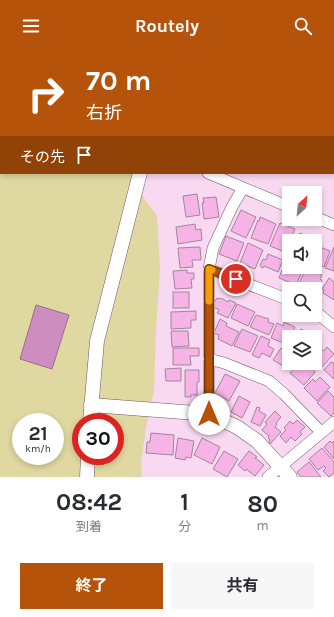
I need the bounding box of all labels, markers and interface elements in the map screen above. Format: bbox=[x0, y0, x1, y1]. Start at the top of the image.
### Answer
icon: menu bbox=[20, 15, 42, 37]
text: Routely bbox=[135, 15, 199, 37]
icon: search bbox=[292, 15, 314, 37]
text: 70 m bbox=[86, 64, 151, 97]
icon: right bbox=[20, 68, 72, 120]
text: 右折 bbox=[86, 102, 122, 124]
icon: arrive bbox=[73, 144, 95, 166]
text: その先 bbox=[20, 148, 65, 166]
north arrow bbox=[282, 186, 322, 226]
map controls bbox=[282, 186, 322, 370]
button: sound bbox=[282, 234, 322, 274]
pin bbox=[219, 262, 253, 296]
icon: arrive bbox=[225, 268, 247, 290]
button: search bbox=[282, 282, 322, 322]
button: layers bbox=[282, 330, 322, 370]
position arrow bbox=[188, 393, 230, 435]
speed limit sign: 30 bbox=[72, 413, 124, 465]
text: 21 bbox=[28, 422, 48, 445]
text: km/h bbox=[25, 443, 51, 455]
text: 08:42 bbox=[56, 488, 122, 516]
text: 1 bbox=[180, 488, 189, 516]
text: 80 bbox=[247, 490, 278, 518]
text: m bbox=[256, 518, 269, 533]
text: 到着 bbox=[76, 519, 102, 534]
text: 分 bbox=[178, 519, 191, 534]
button: 終了 bbox=[20, 563, 163, 609]
button: 共有 bbox=[171, 563, 314, 609]

